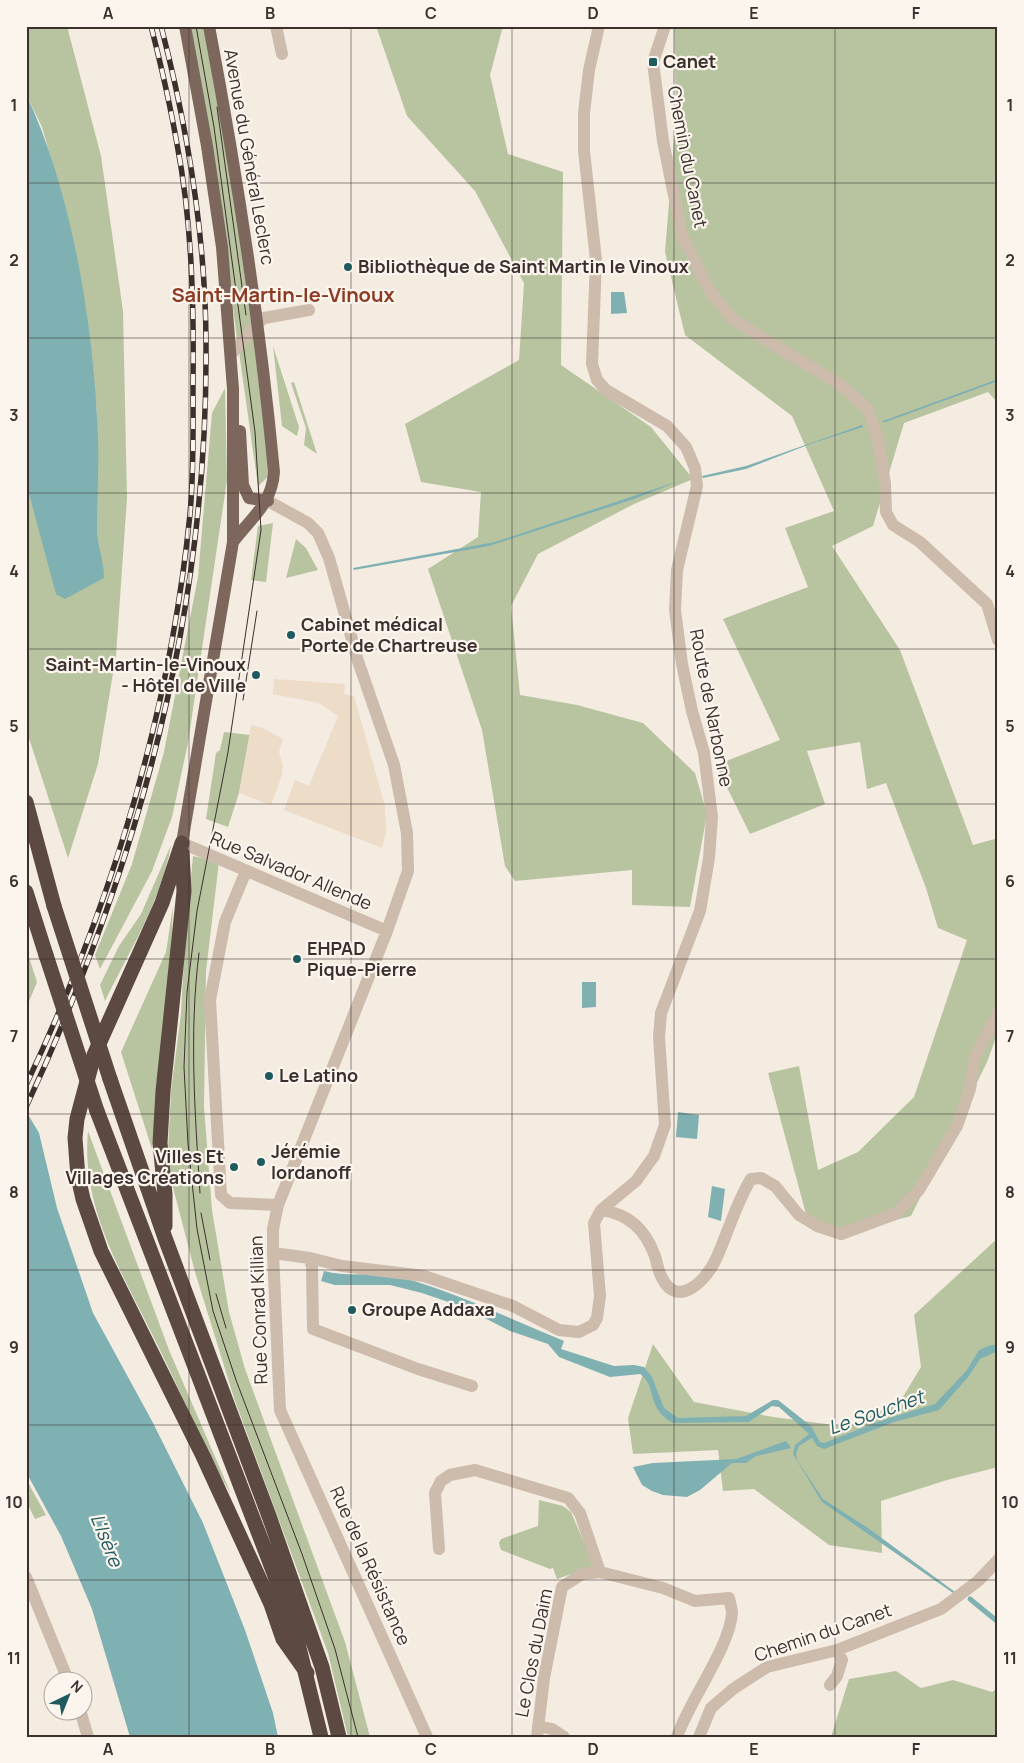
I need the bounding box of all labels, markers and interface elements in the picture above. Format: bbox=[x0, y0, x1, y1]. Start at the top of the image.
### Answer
text: A bbox=[103, 2, 114, 24]
text: B bbox=[265, 2, 275, 24]
text: C bbox=[425, 2, 437, 24]
text: D bbox=[587, 2, 599, 24]
text: E bbox=[749, 2, 759, 24]
text: F bbox=[912, 2, 921, 24]
street label: Avenue du Général Leclerc bbox=[219, 47, 281, 267]
place label: Canet bbox=[663, 49, 716, 73]
marker: Canet bbox=[647, 56, 659, 68]
street label: Chemin du Canet bbox=[662, 84, 713, 230]
text: 1 bbox=[10, 94, 18, 116]
text: 1 bbox=[1006, 94, 1014, 116]
text: 2 bbox=[9, 249, 19, 271]
text: 2 bbox=[1005, 249, 1015, 271]
place label: Bibliothèque de Saint Martin le Vinoux bbox=[358, 254, 689, 278]
marker: Bibliothèque de Saint Martin le Vinoux bbox=[342, 261, 354, 273]
district label: Saint-Martin-le-Vinoux bbox=[171, 281, 395, 308]
text: 3 bbox=[9, 404, 19, 426]
text: 3 bbox=[1005, 404, 1015, 426]
text: 4 bbox=[9, 560, 19, 582]
text: 4 bbox=[1005, 560, 1015, 582]
place label: Cabinet médical Porte de Chartreuse bbox=[301, 612, 478, 657]
street label: Route de Narbonne bbox=[685, 627, 739, 789]
marker: Cabinet médical Porte de Chartreuse bbox=[285, 629, 297, 641]
place label: Saint-Martin-le-Vinoux - Hôtel de Ville bbox=[45, 652, 246, 697]
marker: Saint-Martin-le-Vinoux - Hôtel de Ville bbox=[250, 669, 262, 681]
text: 5 bbox=[9, 715, 19, 737]
text: 5 bbox=[1005, 715, 1015, 737]
street label: Rue Salvador Allende bbox=[207, 825, 376, 915]
text: 6 bbox=[9, 870, 19, 892]
text: 6 bbox=[1005, 870, 1015, 892]
place label: EHPAD Pique-Pierre bbox=[307, 936, 417, 981]
marker: EHPAD Pique-Pierre bbox=[291, 953, 303, 965]
text: 7 bbox=[10, 1025, 18, 1047]
text: 7 bbox=[1006, 1025, 1014, 1047]
place label: Le Latino bbox=[279, 1063, 358, 1087]
marker: Le Latino bbox=[263, 1070, 275, 1082]
place label: Jérémie Iordanoff bbox=[271, 1139, 351, 1184]
place label: Villes Et Villages Créations bbox=[66, 1144, 224, 1189]
marker: Jérémie Iordanoff bbox=[255, 1156, 267, 1168]
marker: Villes Et Villages Créations bbox=[228, 1161, 240, 1173]
text: 8 bbox=[9, 1181, 19, 1203]
text: 8 bbox=[1005, 1181, 1015, 1203]
street label: Rue Conrad Killian bbox=[243, 1235, 273, 1385]
place label: Groupe Addaxa bbox=[362, 1297, 495, 1321]
marker: Groupe Addaxa bbox=[346, 1304, 358, 1316]
text: 9 bbox=[9, 1336, 19, 1358]
text: 9 bbox=[1005, 1336, 1015, 1358]
water label: Le Souchet bbox=[825, 1383, 929, 1440]
street label: Rue de la Résistance bbox=[325, 1482, 417, 1649]
text: 10 bbox=[5, 1491, 23, 1513]
text: 10 bbox=[1001, 1491, 1019, 1513]
water label: L'Isère bbox=[85, 1510, 130, 1572]
street label: Le Clos du Daim bbox=[509, 1586, 557, 1719]
street label: Chemin du Canet bbox=[751, 1597, 895, 1667]
text: 11 bbox=[7, 1647, 21, 1669]
text: 11 bbox=[1003, 1647, 1017, 1669]
north arrow bbox=[42, 1670, 92, 1720]
text: N bbox=[67, 1676, 87, 1697]
text: A bbox=[103, 1738, 114, 1760]
text: B bbox=[265, 1738, 275, 1760]
text: C bbox=[425, 1738, 437, 1760]
text: D bbox=[587, 1738, 599, 1760]
text: E bbox=[749, 1738, 759, 1760]
text: F bbox=[912, 1738, 921, 1760]

